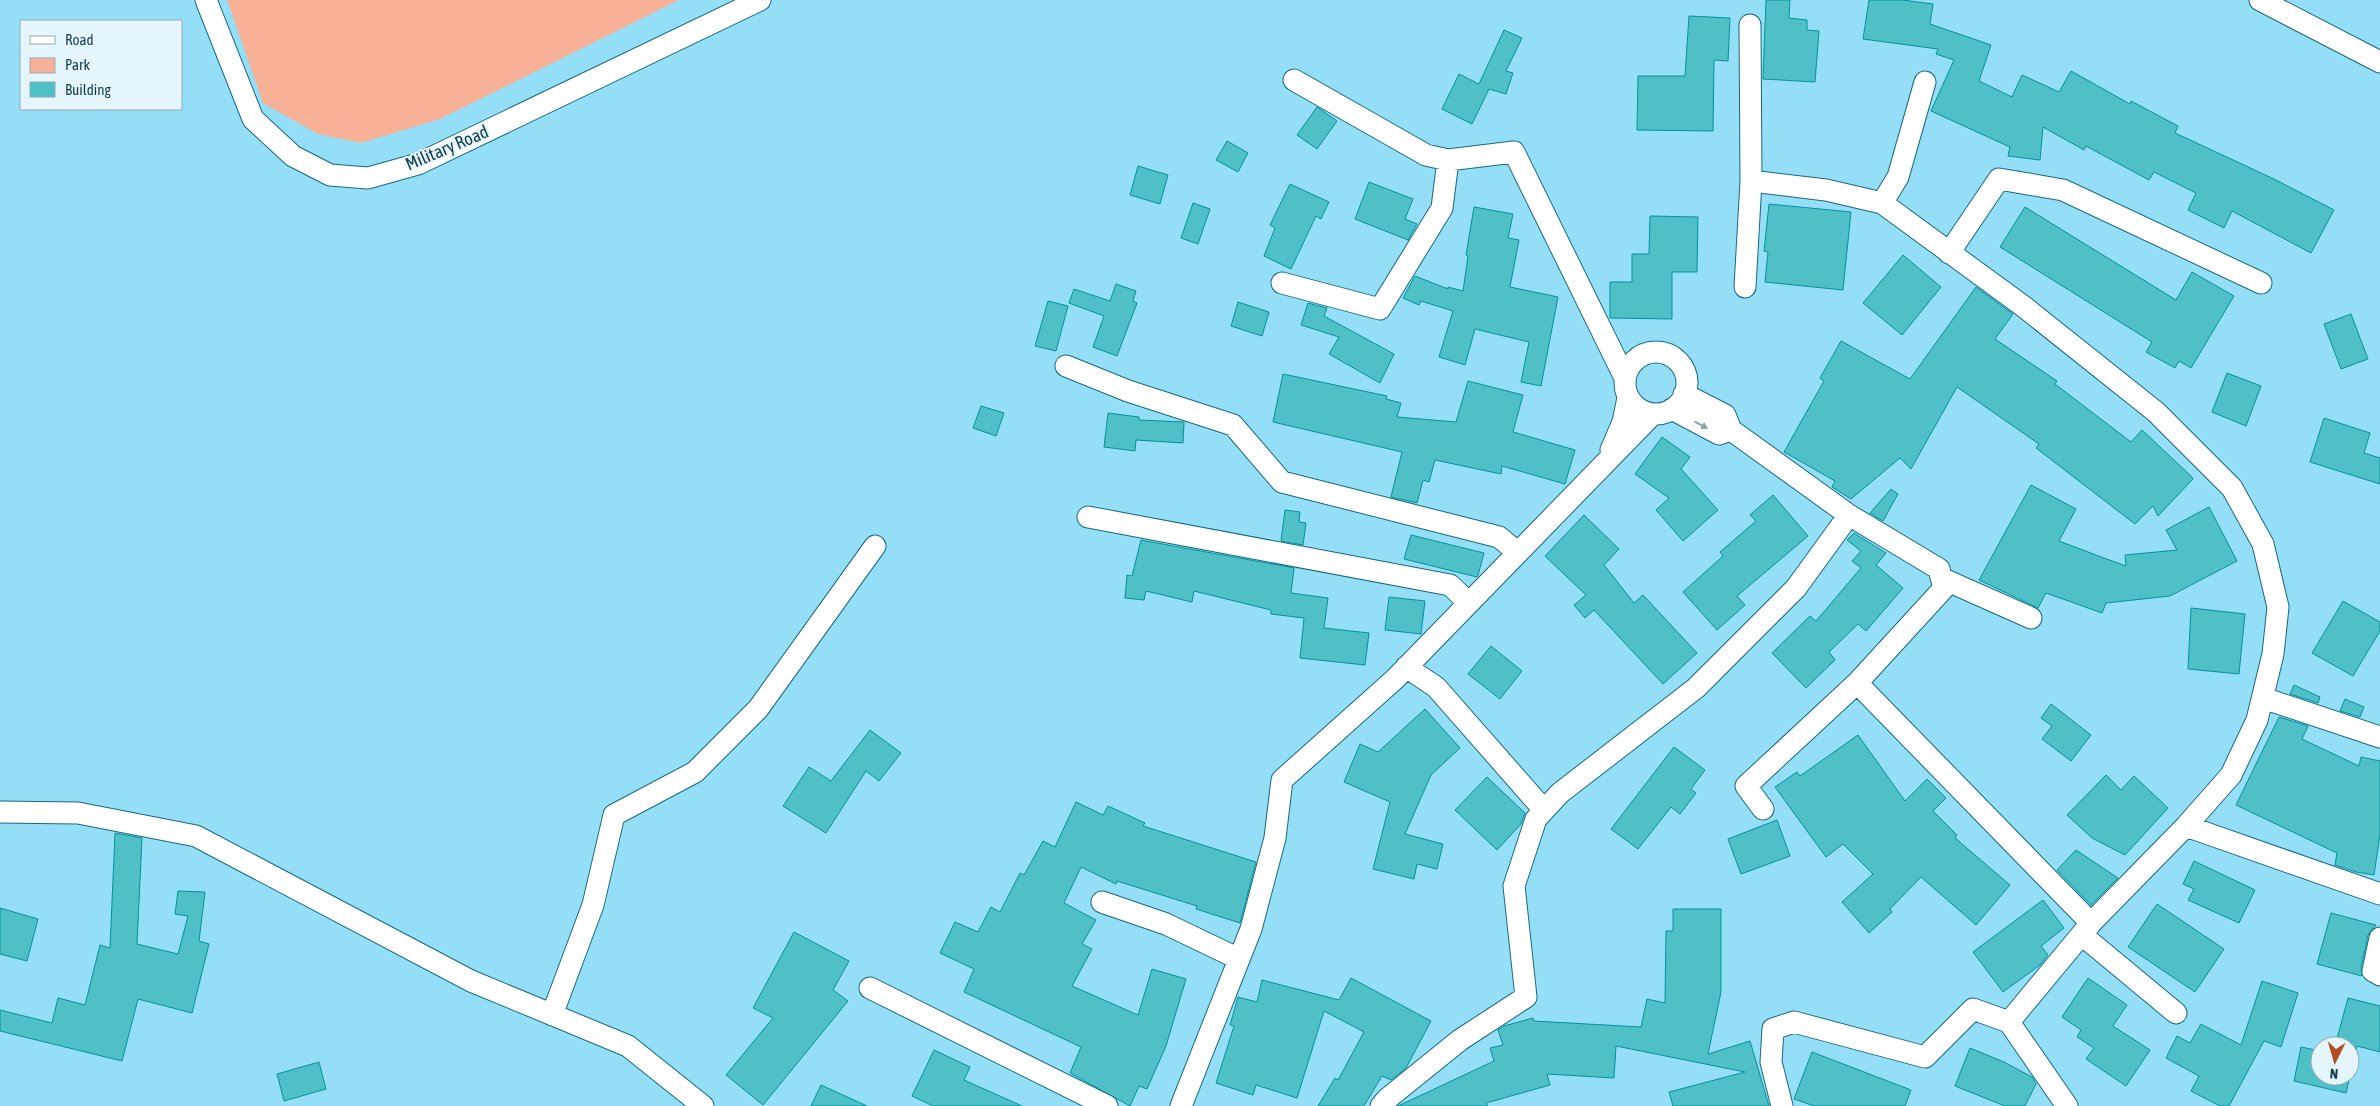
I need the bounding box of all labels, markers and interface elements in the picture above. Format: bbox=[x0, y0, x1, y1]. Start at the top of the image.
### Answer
legend bbox=[20, 20, 182, 110]
text: Road bbox=[65, 31, 94, 48]
text: Park bbox=[65, 56, 90, 73]
text: Building bbox=[65, 81, 111, 98]
street label: Military Road bbox=[402, 121, 492, 174]
one-way arrow bbox=[1694, 420, 1708, 429]
north arrow bbox=[2310, 1036, 2360, 1086]
text: N bbox=[2329, 1066, 2339, 1082]

